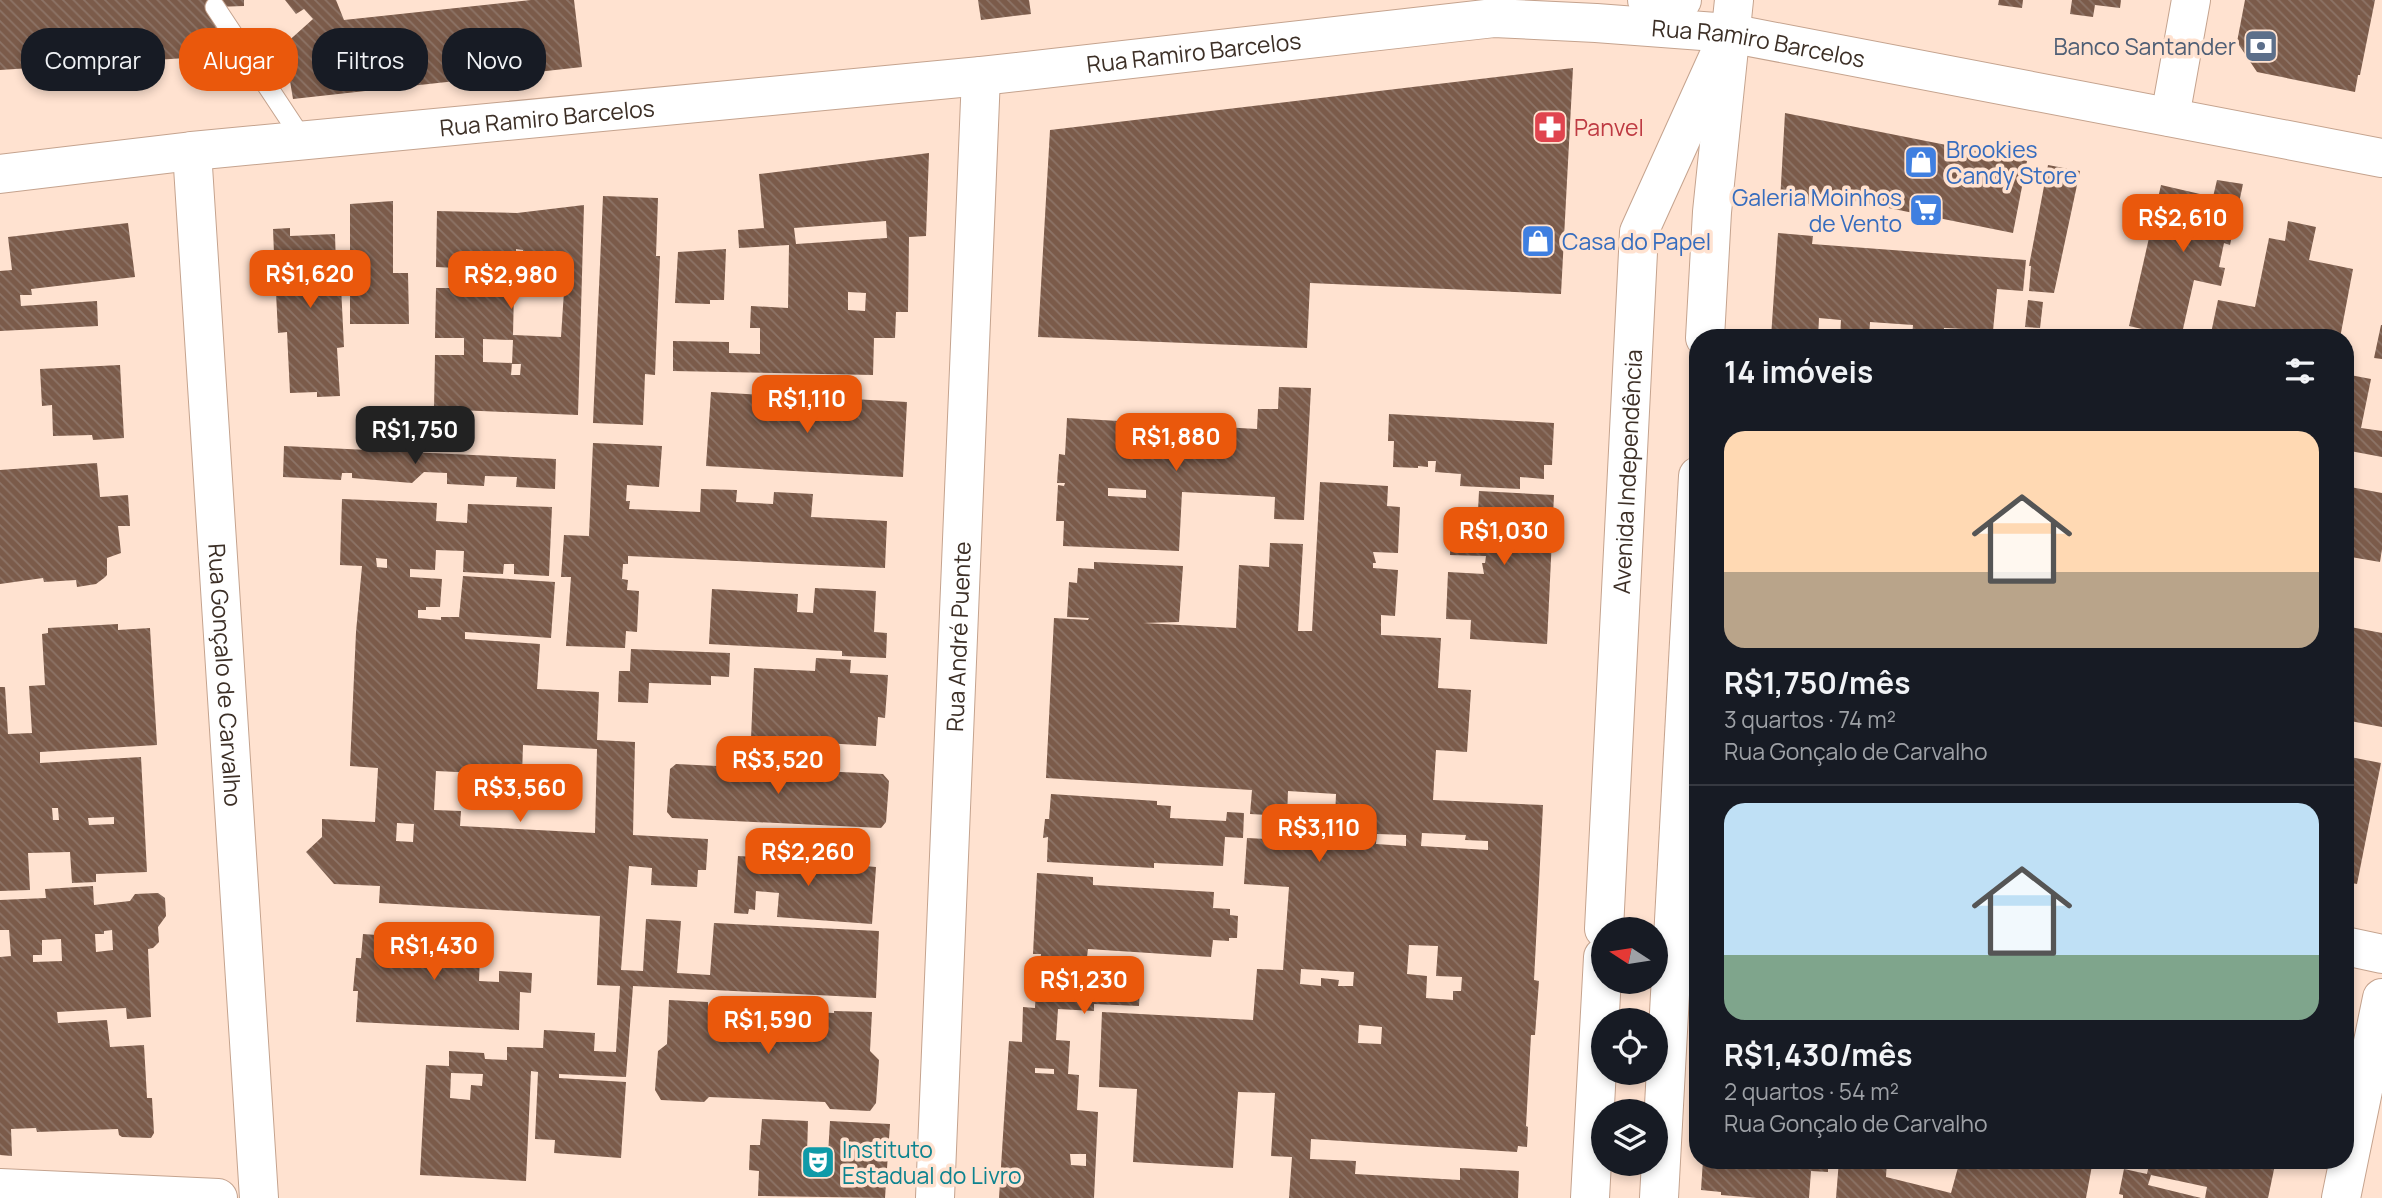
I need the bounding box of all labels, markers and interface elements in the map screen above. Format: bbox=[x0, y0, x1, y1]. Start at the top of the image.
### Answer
street label: Rua Ramiro Barcelos bbox=[1650, 11, 1868, 75]
street label: Rua Ramiro Barcelos bbox=[1085, 24, 1303, 80]
bank icon: Banco Santander bbox=[2242, 27, 2280, 65]
chip: Comprar bbox=[21, 28, 165, 91]
chip: Alugar bbox=[179, 28, 298, 91]
chip: Filtros bbox=[312, 28, 428, 91]
chip: Novo bbox=[442, 28, 546, 91]
place label: Banco Santander bbox=[2053, 30, 2236, 62]
street label: Rua Ramiro Barcelos bbox=[438, 91, 656, 143]
pharmacy icon: Panvel bbox=[1531, 108, 1569, 146]
place label: Panvel bbox=[1574, 111, 1644, 143]
place label: Brookies Candy Store bbox=[1946, 133, 2077, 191]
shop icon: Brookies Candy Store bbox=[1902, 143, 1940, 181]
place label: Galeria Moinhos de Vento bbox=[1732, 181, 1902, 239]
supermarket icon: Galeria Moinhos de Vento bbox=[1907, 191, 1945, 229]
pin: R$2,610 bbox=[2118, 194, 2248, 254]
text: R$2,610 bbox=[2138, 201, 2228, 233]
shop icon: Casa do Papel bbox=[1519, 222, 1557, 260]
place label: Casa do Papel bbox=[1562, 225, 1711, 257]
pin: R$1,620 bbox=[245, 250, 375, 310]
pin: R$2,980 bbox=[446, 252, 576, 311]
text: R$1,620 bbox=[266, 257, 354, 289]
text: R$2,980 bbox=[464, 258, 558, 290]
street label: Avenida Independência bbox=[1605, 348, 1649, 595]
text: 14 imóveis bbox=[1724, 351, 1873, 392]
icon: filters bbox=[2281, 352, 2319, 390]
pin: R$1,110 bbox=[742, 376, 872, 435]
text: R$1,110 bbox=[768, 382, 846, 414]
pin: R$1,750 bbox=[350, 406, 480, 466]
text: R$1,750 bbox=[372, 413, 458, 445]
pin: R$1,880 bbox=[1111, 414, 1241, 473]
text: R$1,880 bbox=[1131, 420, 1221, 452]
icon: home bbox=[1959, 476, 2085, 602]
pin: R$1,030 bbox=[1439, 508, 1569, 567]
text: R$1,030 bbox=[1459, 514, 1549, 546]
street label: Rua André Puente bbox=[938, 541, 978, 732]
street label: Rua Gonçalo de Carvalho bbox=[201, 542, 250, 808]
text: R$1,750/mês bbox=[1724, 662, 1910, 703]
text: 3 quartos · 74 m² bbox=[1724, 703, 1896, 735]
text: Rua Gonçalo de Carvalho bbox=[1724, 735, 1988, 767]
pin: R$3,520 bbox=[713, 736, 843, 796]
text: R$3,520 bbox=[732, 743, 824, 775]
pin: R$3,560 bbox=[455, 764, 585, 824]
text: R$3,560 bbox=[474, 771, 566, 803]
pin: R$3,110 bbox=[1254, 804, 1384, 864]
text: R$3,110 bbox=[1278, 811, 1360, 843]
pin: R$2,260 bbox=[743, 828, 873, 888]
text: R$2,260 bbox=[761, 835, 855, 867]
icon: home bbox=[1959, 848, 2085, 974]
north arrow bbox=[1591, 917, 1668, 994]
map controls bbox=[1591, 917, 1668, 1176]
pin: R$1,430 bbox=[369, 922, 499, 982]
text: R$1,430 bbox=[390, 929, 478, 961]
pin: R$1,230 bbox=[1019, 956, 1149, 1016]
text: R$1,230 bbox=[1040, 963, 1128, 995]
pin: R$1,590 bbox=[703, 996, 833, 1056]
text: R$1,590 bbox=[724, 1003, 812, 1035]
button: locate bbox=[1591, 1008, 1668, 1085]
text: R$1,430/mês bbox=[1724, 1034, 1913, 1075]
text: 2 quartos · 54 m² bbox=[1724, 1075, 1899, 1107]
button: layers bbox=[1591, 1099, 1668, 1176]
text: Rua Gonçalo de Carvalho bbox=[1724, 1107, 1988, 1139]
place label: Instituto Estadual do Livro bbox=[842, 1133, 1022, 1191]
theatre icon: Instituto Estadual do Livro bbox=[799, 1143, 837, 1181]

